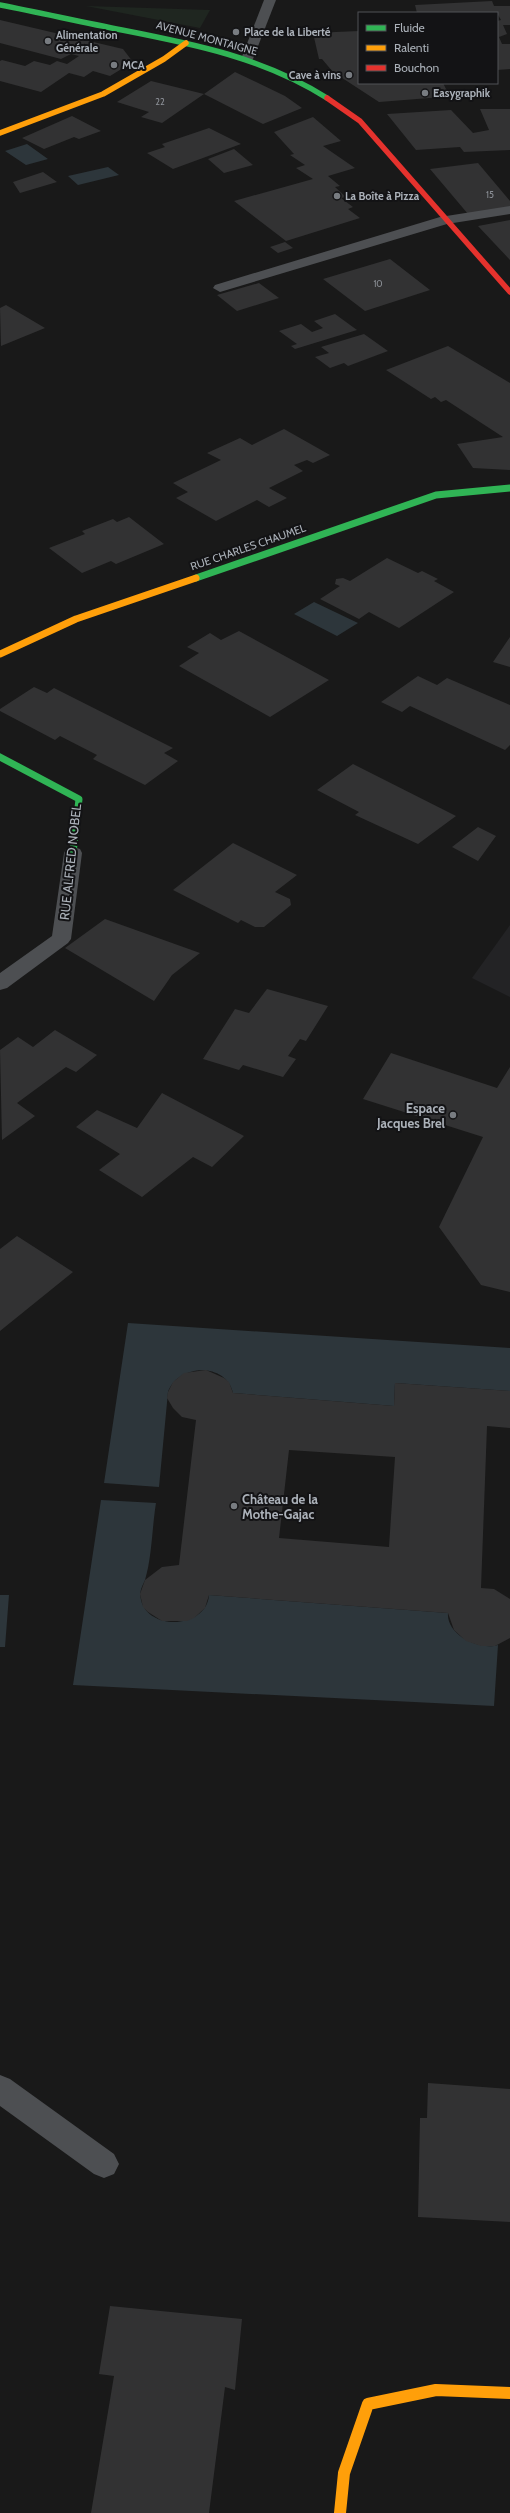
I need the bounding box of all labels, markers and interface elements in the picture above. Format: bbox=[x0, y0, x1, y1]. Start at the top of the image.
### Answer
legend bbox=[358, 12, 498, 84]
street label: AVENUE MONTAIGNE bbox=[155, 18, 259, 58]
text: Fluide bbox=[394, 20, 425, 35]
place label: Place de la Liberté bbox=[244, 25, 331, 39]
marker: Place de la Liberté bbox=[231, 27, 241, 37]
place label: Alimentation Générale bbox=[56, 28, 117, 55]
marker: Alimentation Générale bbox=[43, 36, 53, 46]
text: Ralenti bbox=[394, 40, 429, 55]
place label: MCA bbox=[122, 58, 145, 72]
marker: MCA bbox=[109, 60, 119, 70]
text: Bouchon bbox=[394, 60, 440, 75]
place label: Cave à vins bbox=[289, 68, 341, 82]
marker: Cave à vins bbox=[344, 70, 354, 80]
place label: Easygraphik bbox=[433, 86, 491, 100]
marker: Easygraphik bbox=[420, 88, 430, 98]
house number: 22 bbox=[155, 96, 165, 107]
place label: La Boîte à Pizza bbox=[345, 189, 420, 203]
house number: 15 bbox=[486, 189, 494, 200]
marker: La Boîte à Pizza bbox=[332, 191, 342, 201]
house number: 10 bbox=[373, 278, 383, 289]
street label: RUE CHARLES CHAUMEL bbox=[188, 521, 308, 573]
street label: RUE ALFRED NOBEL bbox=[56, 803, 84, 921]
place label: Espace Jacques Brel bbox=[376, 1100, 446, 1131]
marker: Espace Jacques Brel bbox=[448, 1110, 458, 1120]
place label: Château de la Mothe-Gajac bbox=[242, 1491, 319, 1522]
marker: Château de la Mothe-Gajac bbox=[229, 1501, 239, 1511]

